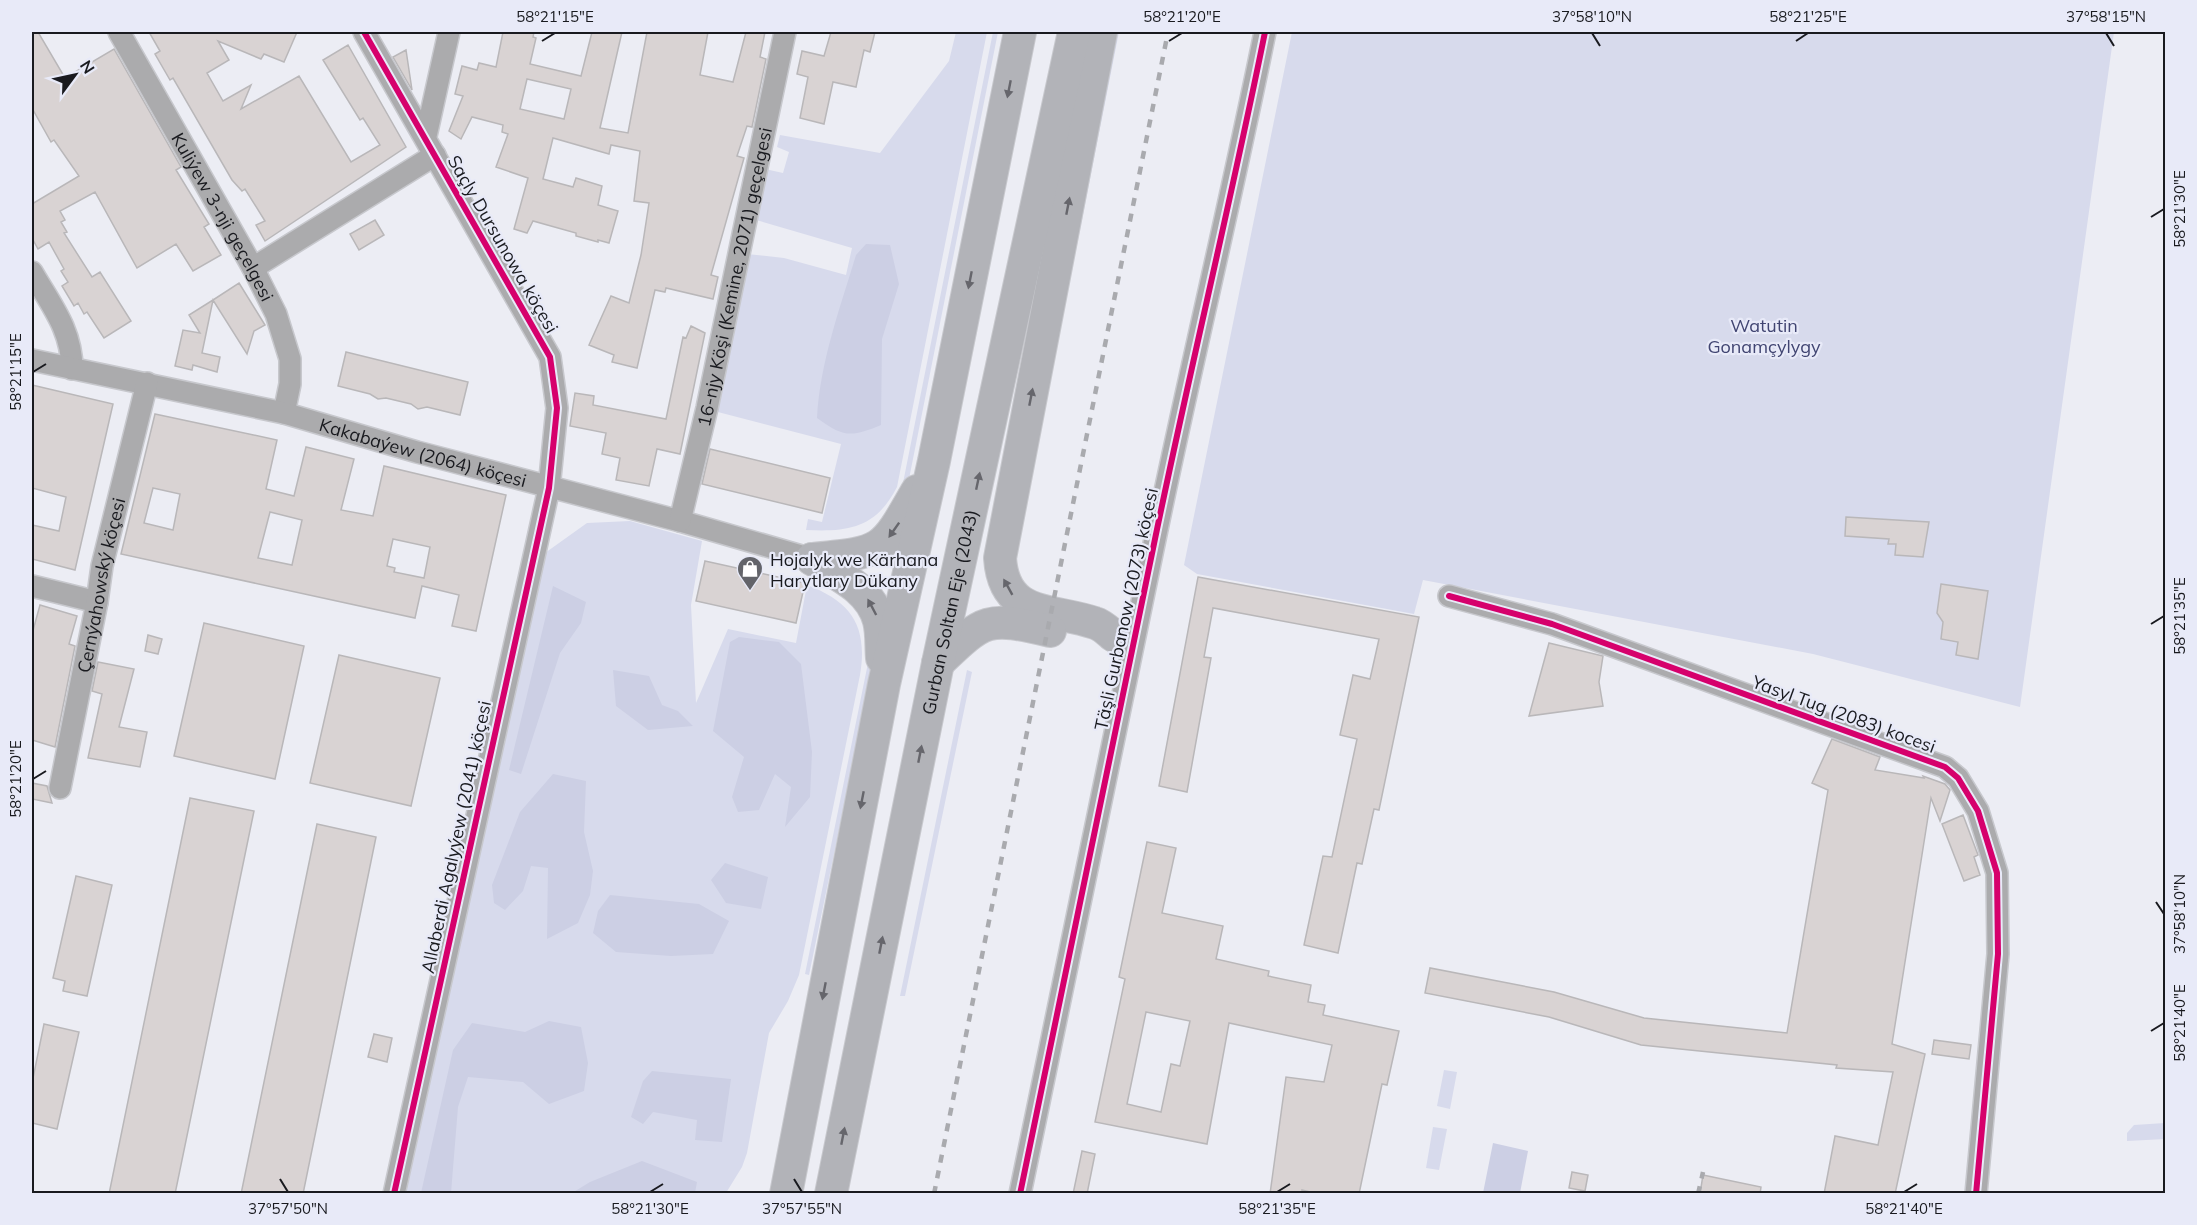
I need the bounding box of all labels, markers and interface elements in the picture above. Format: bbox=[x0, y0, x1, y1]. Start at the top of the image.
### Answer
text: 58°21'15"E bbox=[516, 7, 594, 26]
text: 58°21'20"E bbox=[1143, 7, 1221, 26]
text: 37°58'10"N bbox=[1552, 7, 1632, 26]
text: 58°21'25"E bbox=[1769, 7, 1847, 26]
text: 37°58'15"N bbox=[2066, 7, 2146, 26]
north arrow bbox=[45, 45, 105, 105]
text: N bbox=[76, 56, 99, 77]
one-way arrow bbox=[1003, 80, 1013, 98]
street label: 16-njy Köşi (Kemine, 2071) geçelgesi bbox=[691, 125, 776, 429]
street label: Kuliýew 3-nji geçelgesi bbox=[167, 128, 279, 305]
street label: Saçly Dursunowa köçesi bbox=[443, 151, 563, 337]
text: 58°21'30"E bbox=[2170, 170, 2189, 248]
one-way arrow bbox=[1064, 196, 1073, 215]
one-way arrow bbox=[965, 271, 974, 290]
park label: Watutin Gonamçylygy bbox=[1707, 314, 1821, 358]
text: 58°21'15"E bbox=[6, 333, 25, 411]
one-way arrow bbox=[1027, 387, 1036, 406]
street label: Kakabaýew (2064) köçesi bbox=[317, 413, 529, 492]
one-way arrow bbox=[974, 471, 983, 490]
street label: Täşli Gurbanow (2073) köçesi bbox=[1089, 486, 1163, 732]
street label: Çernýahowský köçesi bbox=[72, 495, 130, 675]
street label: Gurban Soltan Eje (2043) bbox=[916, 507, 982, 717]
one-way arrow bbox=[888, 521, 900, 537]
place label: Hojalyk we Kärhana Harytlary Dükany bbox=[770, 548, 938, 592]
shop icon: Hojalyk we Kärhana Harytlary Dükany bbox=[735, 554, 765, 592]
text: 58°21'35"E bbox=[2170, 577, 2189, 655]
one-way arrow bbox=[1003, 578, 1013, 595]
one-way arrow bbox=[867, 598, 877, 615]
street label: Yasyl Tug (2083) kocesi bbox=[1748, 670, 1939, 758]
street label: Allaberdi Agalyýew (2041) köçesi bbox=[416, 699, 496, 975]
text: 58°21'20"E bbox=[6, 740, 25, 818]
one-way arrow bbox=[916, 744, 925, 763]
one-way arrow bbox=[857, 791, 866, 810]
text: 37°58'10"N bbox=[2170, 874, 2189, 954]
one-way arrow bbox=[877, 936, 887, 954]
one-way arrow bbox=[820, 982, 829, 1001]
text: 58°21'40"E bbox=[2170, 984, 2189, 1062]
one-way arrow bbox=[839, 1126, 848, 1145]
text: 37°57'50"N bbox=[248, 1199, 328, 1218]
text: 58°21'30"E bbox=[611, 1199, 689, 1218]
text: 37°57'55"N bbox=[762, 1199, 842, 1218]
text: 58°21'35"E bbox=[1238, 1199, 1316, 1218]
text: 58°21'40"E bbox=[1865, 1199, 1943, 1218]

